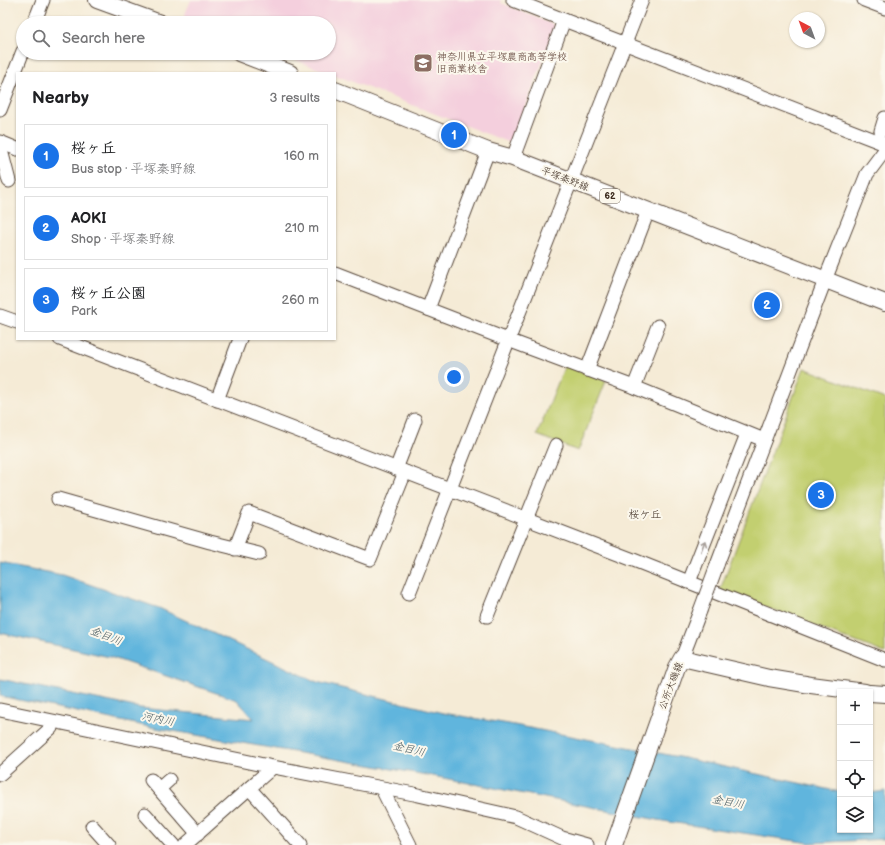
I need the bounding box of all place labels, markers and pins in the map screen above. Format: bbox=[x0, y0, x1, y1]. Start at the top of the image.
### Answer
place label: 神奈川県立平塚農商高等学校 旧商業校舎 bbox=[437, 51, 567, 75]
school or university icon: 神奈川県立平塚農商高等学校 旧商業校舎 bbox=[412, 52, 434, 74]
pin: 1 bbox=[441, 120, 467, 150]
pin: 2 bbox=[754, 290, 780, 320]
pin: 3 bbox=[808, 480, 834, 510]

